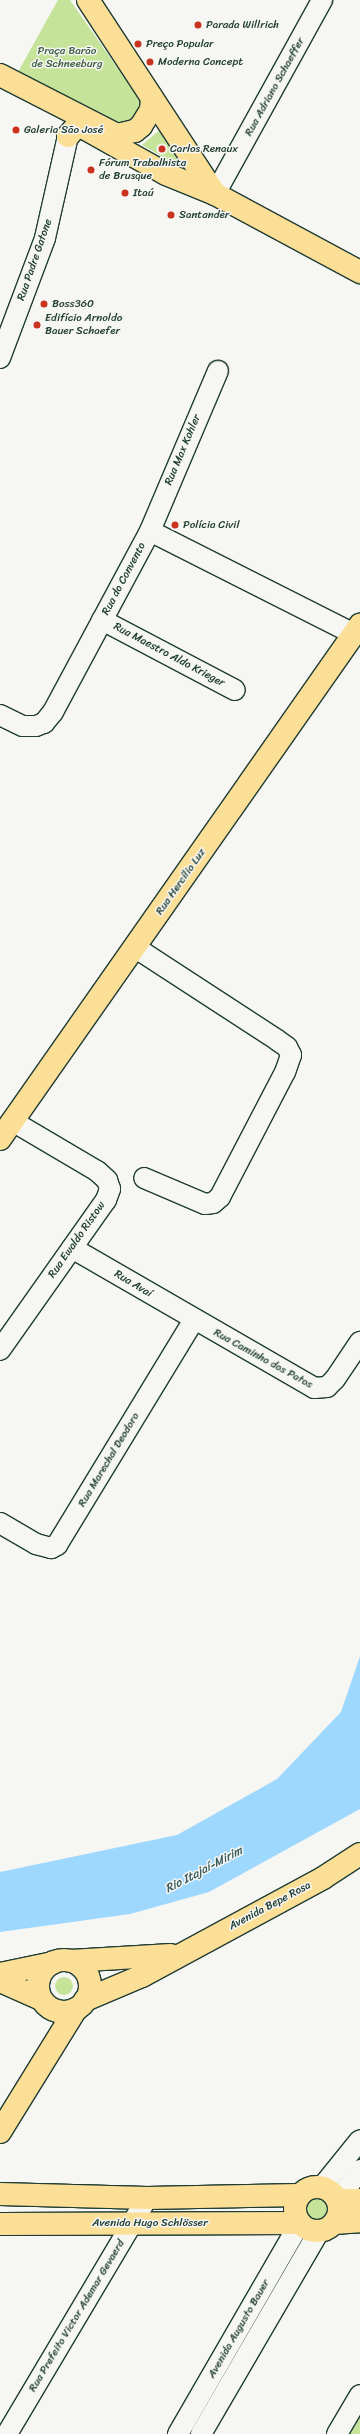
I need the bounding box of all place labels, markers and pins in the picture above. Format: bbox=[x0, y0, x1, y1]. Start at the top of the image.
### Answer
place label: Parada Willrich bbox=[206, 18, 279, 32]
marker: Parada Willrich bbox=[193, 20, 203, 30]
place label: Preço Popular bbox=[146, 37, 214, 51]
marker: Preço Popular bbox=[133, 39, 143, 49]
place label: Moderna Concept bbox=[158, 55, 243, 69]
marker: Moderna Concept bbox=[145, 57, 155, 67]
place label: Galeria São José bbox=[24, 123, 103, 137]
marker: Galeria São José bbox=[11, 125, 21, 135]
place label: Carlos Renaux bbox=[170, 142, 238, 156]
marker: Carlos Renaux bbox=[157, 144, 167, 154]
place label: Fórum Trabalhista de Brusque bbox=[99, 157, 186, 183]
marker: Fórum Trabalhista de Brusque bbox=[86, 165, 96, 175]
place label: Itaú bbox=[133, 186, 154, 200]
marker: Itaú bbox=[120, 188, 130, 198]
place label: Santander bbox=[179, 208, 229, 222]
marker: Santander bbox=[166, 210, 176, 220]
place label: Boss360 bbox=[52, 297, 94, 311]
marker: Boss360 bbox=[39, 299, 49, 309]
place label: Edifício Arnoldo Bauer Schaefer bbox=[45, 312, 122, 338]
marker: Edifício Arnoldo Bauer Schaefer bbox=[32, 320, 42, 330]
place label: Polícia Civil bbox=[183, 518, 240, 532]
marker: Polícia Civil bbox=[170, 520, 180, 530]

